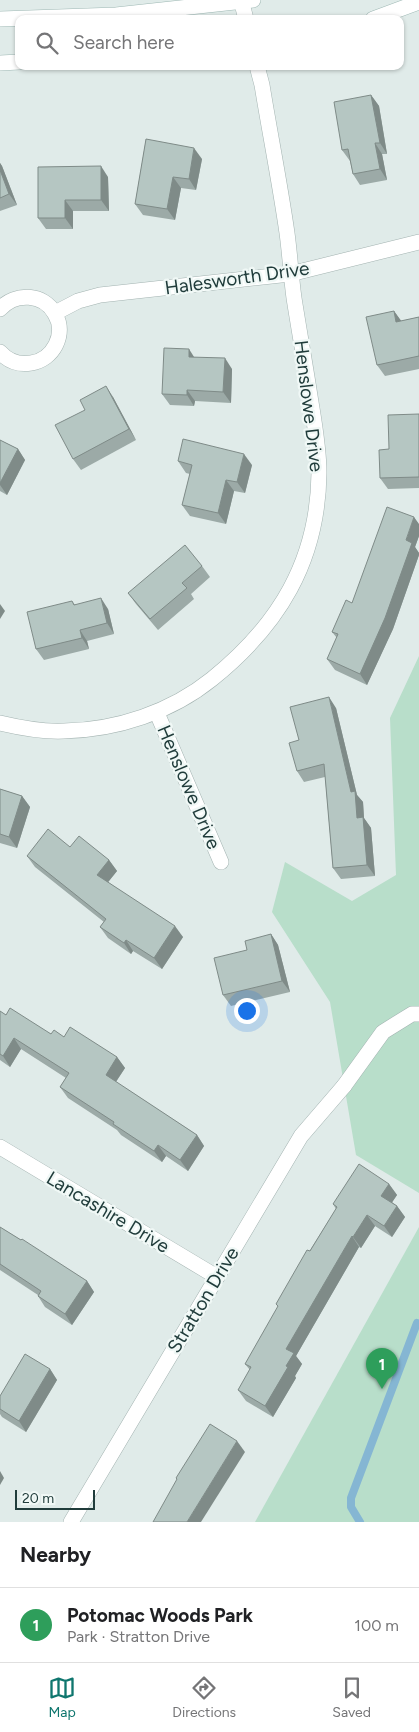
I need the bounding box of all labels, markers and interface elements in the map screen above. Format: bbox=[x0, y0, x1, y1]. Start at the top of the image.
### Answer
search box bbox=[15, 15, 404, 70]
icon: search bbox=[33, 29, 61, 57]
text: Search here bbox=[73, 31, 175, 54]
street label: Halesworth Drive bbox=[163, 256, 311, 300]
street label: Henslowe Drive bbox=[289, 339, 329, 473]
street label: Henslowe Drive bbox=[152, 721, 226, 853]
your location bbox=[234, 998, 260, 1024]
street label: Lancashire Drive bbox=[42, 1166, 174, 1258]
street label: Stratton Drive bbox=[162, 1243, 244, 1357]
pin: 1 bbox=[366, 1348, 398, 1389]
scale bar bbox=[15, 1487, 95, 1510]
text: 20 m bbox=[22, 1490, 54, 1507]
text: Nearby bbox=[20, 1542, 91, 1567]
text: Potomac Woods Park bbox=[67, 1604, 253, 1627]
text: 1 bbox=[33, 1616, 39, 1635]
text: 100 m bbox=[354, 1616, 399, 1635]
text: Park · Stratton Drive bbox=[67, 1627, 210, 1646]
tab: Map bbox=[48, 1674, 76, 1721]
tab: Directions bbox=[172, 1674, 236, 1721]
tab: Saved bbox=[332, 1674, 371, 1721]

